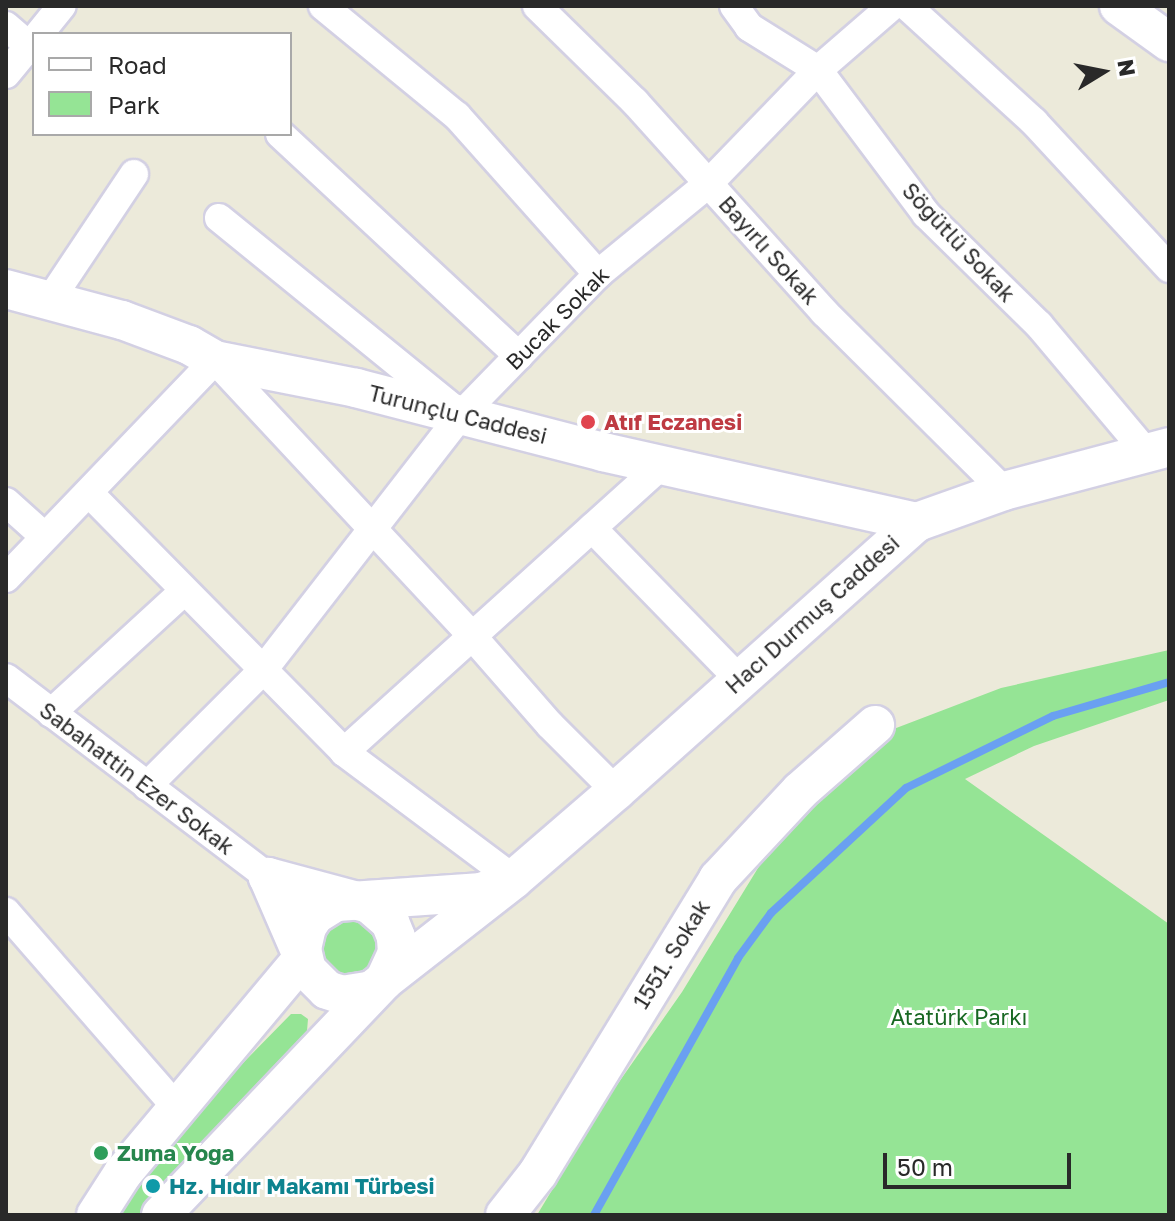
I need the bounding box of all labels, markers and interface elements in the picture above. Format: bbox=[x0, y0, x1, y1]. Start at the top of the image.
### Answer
legend bbox=[32, 32, 292, 136]
north arrow bbox=[1063, 32, 1143, 112]
text: Road bbox=[108, 50, 167, 79]
text: N bbox=[1112, 57, 1142, 78]
text: Park bbox=[108, 90, 160, 119]
street label: Söğütlü Sokak bbox=[897, 177, 1021, 307]
street label: Bayırlı Sokak bbox=[714, 191, 824, 309]
street label: Bucak Sokak bbox=[500, 261, 614, 375]
street label: Turunçlu Caddesi bbox=[366, 379, 550, 449]
place label: Atıf Eczanesi bbox=[604, 409, 742, 435]
marker: Atıf Eczanesi bbox=[579, 413, 597, 431]
street label: Hacı Durmuş Caddesi bbox=[720, 529, 904, 699]
street label: Sabahattin Ezer Sokak bbox=[35, 696, 239, 860]
street label: 1551. Sokak bbox=[627, 895, 715, 1013]
park label: Atatürk Parkı bbox=[890, 1004, 1028, 1030]
scale bar bbox=[887, 1137, 1075, 1187]
place label: Zuma Yoga bbox=[117, 1140, 234, 1166]
marker: Zuma Yoga bbox=[92, 1144, 110, 1162]
text: 50 m bbox=[897, 1152, 953, 1181]
place label: Hz. Hıdır Makamı Türbesi bbox=[169, 1173, 435, 1199]
marker: Hz. Hıdır Makamı Türbesi bbox=[144, 1177, 162, 1195]

